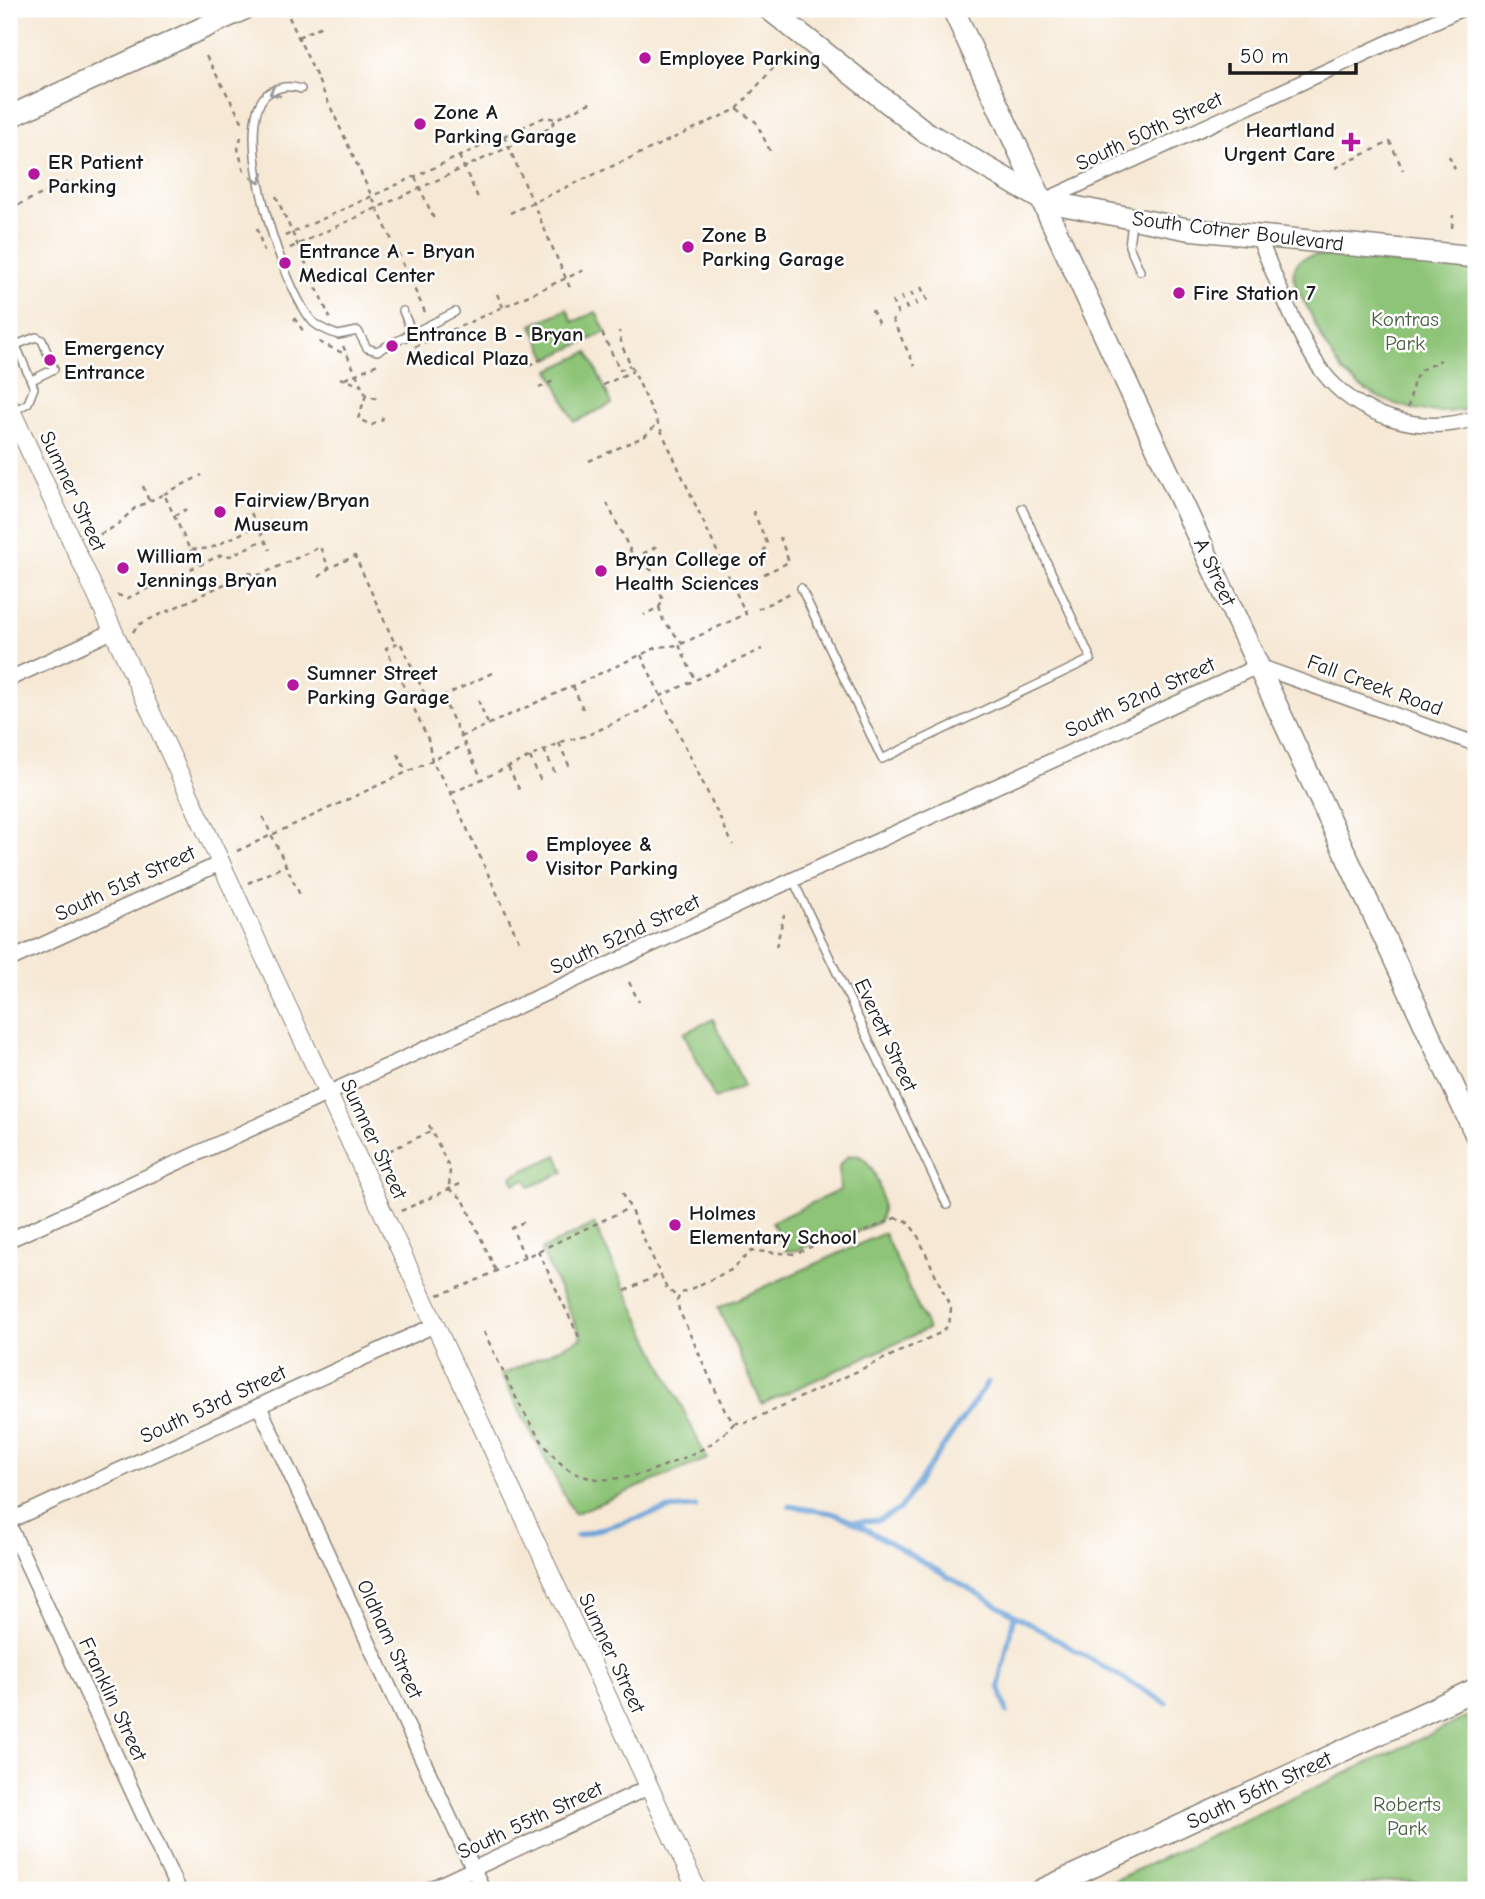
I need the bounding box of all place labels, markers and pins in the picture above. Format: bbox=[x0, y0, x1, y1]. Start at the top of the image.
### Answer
place label: Employee Parking bbox=[659, 46, 821, 70]
marker: Employee Parking bbox=[637, 50, 653, 66]
place label: Zone A Parking Garage bbox=[434, 100, 576, 148]
marker: Zone A Parking Garage bbox=[412, 116, 428, 132]
place label: Heartland Urgent Care bbox=[1224, 118, 1335, 166]
marker: Heartland Urgent Care bbox=[1341, 132, 1361, 152]
place label: ER Patient Parking bbox=[48, 150, 144, 198]
marker: ER Patient Parking bbox=[26, 166, 42, 182]
place label: Zone B Parking Garage bbox=[702, 223, 844, 271]
place label: Entrance A - Bryan Medical Center bbox=[299, 239, 475, 287]
marker: Zone B Parking Garage bbox=[680, 239, 696, 255]
marker: Entrance A - Bryan Medical Center bbox=[277, 255, 293, 271]
place label: Fire Station 7 bbox=[1193, 281, 1316, 305]
marker: Fire Station 7 bbox=[1171, 285, 1187, 301]
place label: Entrance B - Bryan Medical Plaza bbox=[406, 322, 583, 370]
place label: Emergency Entrance bbox=[64, 336, 164, 384]
marker: Entrance B - Bryan Medical Plaza bbox=[384, 338, 400, 354]
marker: Emergency Entrance bbox=[42, 352, 58, 368]
place label: Fairview/Bryan Museum bbox=[234, 488, 370, 536]
marker: Fairview/Bryan Museum bbox=[212, 504, 228, 520]
place label: William Jennings Bryan bbox=[137, 544, 277, 592]
place label: Bryan College of Health Sciences bbox=[615, 547, 767, 595]
marker: William Jennings Bryan bbox=[115, 560, 131, 576]
marker: Bryan College of Health Sciences bbox=[593, 563, 609, 579]
place label: Sumner Street Parking Garage bbox=[307, 661, 449, 709]
marker: Sumner Street Parking Garage bbox=[285, 677, 301, 693]
place label: Employee & Visitor Parking bbox=[546, 832, 679, 880]
marker: Employee & Visitor Parking bbox=[524, 848, 540, 864]
place label: Holmes Elementary School bbox=[689, 1201, 857, 1249]
marker: Holmes Elementary School bbox=[667, 1217, 683, 1233]

